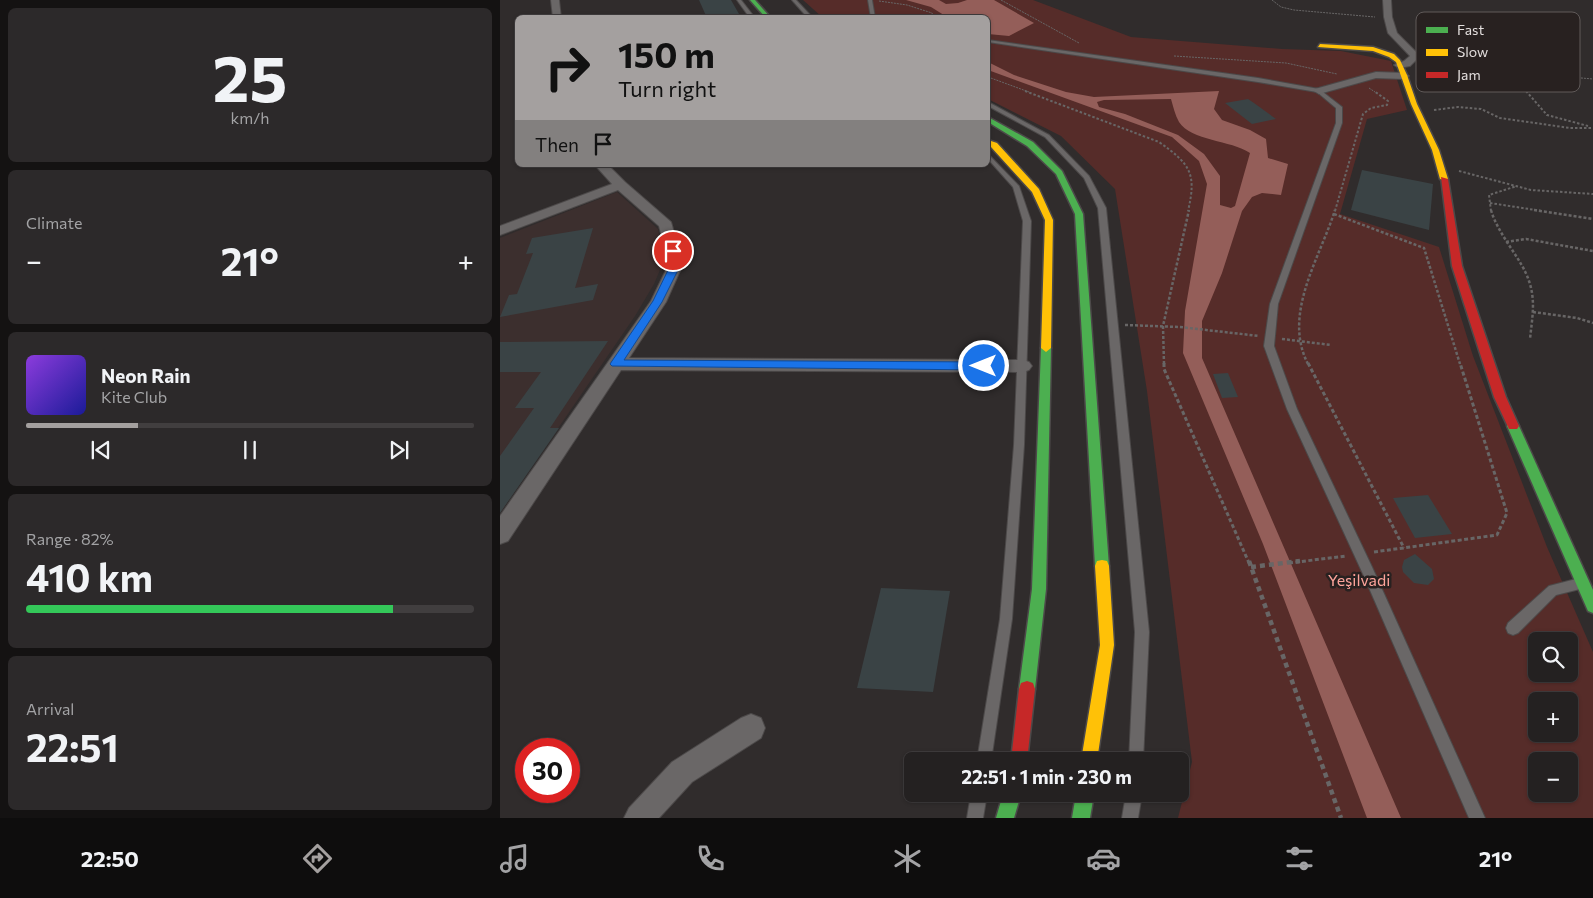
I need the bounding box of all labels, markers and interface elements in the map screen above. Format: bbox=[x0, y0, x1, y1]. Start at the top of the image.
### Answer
legend bbox=[1416, 12, 1580, 92]
text: Fast bbox=[1457, 21, 1484, 38]
text: 150 m bbox=[618, 32, 715, 75]
icon: right bbox=[535, 35, 600, 100]
text: 25 bbox=[213, 36, 287, 115]
text: Slow bbox=[1457, 43, 1488, 60]
text: Jam bbox=[1457, 66, 1481, 83]
text: Turn right bbox=[618, 75, 716, 102]
text: km/h bbox=[231, 108, 269, 127]
icon: arrive bbox=[589, 130, 617, 158]
text: Then bbox=[535, 133, 579, 156]
text: Climate bbox=[26, 213, 82, 232]
pin bbox=[652, 230, 694, 272]
text: 21° bbox=[221, 237, 279, 284]
icon: arrive bbox=[659, 237, 687, 265]
text: − bbox=[26, 243, 42, 277]
text: + bbox=[458, 243, 474, 277]
position arrow bbox=[957, 339, 1009, 391]
text: Neon Rain bbox=[101, 364, 191, 387]
text: Kite Club bbox=[101, 387, 167, 406]
icon: previous bbox=[87, 436, 115, 464]
icon: pause bbox=[236, 436, 264, 464]
icon: next bbox=[385, 436, 413, 464]
text: Range · 82% bbox=[26, 529, 114, 548]
text: 410 km bbox=[26, 553, 153, 600]
park label: Yeşilvadi bbox=[1328, 570, 1390, 589]
map controls bbox=[1528, 632, 1578, 802]
button: search bbox=[1528, 632, 1578, 682]
button: + bbox=[1528, 692, 1578, 742]
text: Arrival bbox=[26, 699, 74, 718]
text: 22:51 bbox=[26, 723, 119, 770]
speed limit sign: 30 bbox=[515, 738, 580, 803]
button: − bbox=[1528, 752, 1578, 802]
text: 22:51 · 1 min · 230 m bbox=[961, 765, 1132, 788]
icon: directions bbox=[300, 841, 335, 876]
icon: music bbox=[497, 841, 532, 876]
icon: phone bbox=[693, 841, 728, 876]
icon: climate bbox=[890, 841, 925, 876]
icon: car bbox=[1086, 841, 1121, 876]
icon: filters bbox=[1282, 841, 1317, 876]
text: 22:50 bbox=[81, 845, 139, 872]
text: 21° bbox=[1479, 845, 1512, 872]

